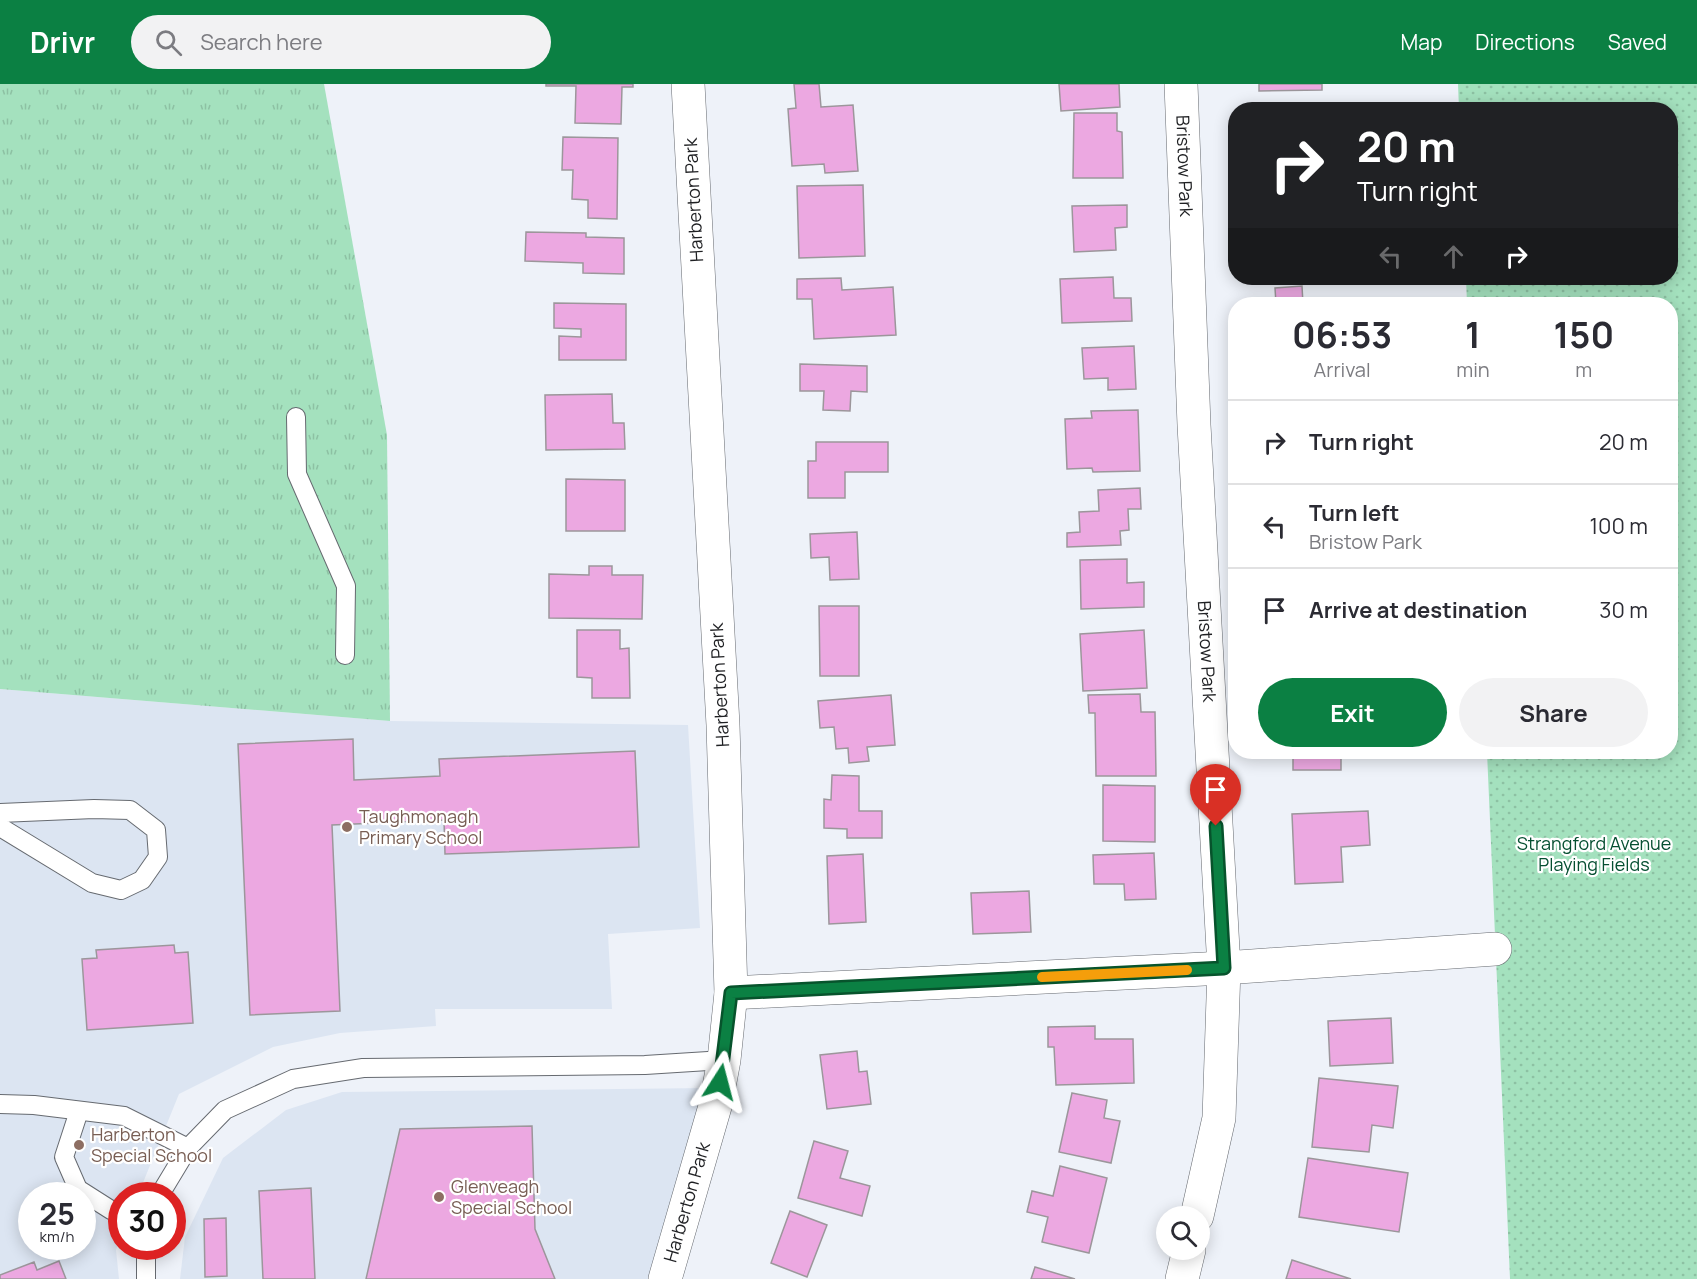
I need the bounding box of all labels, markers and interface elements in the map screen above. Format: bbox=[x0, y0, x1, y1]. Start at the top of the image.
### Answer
search box bbox=[131, 15, 551, 69]
text: Drivr bbox=[30, 23, 95, 61]
icon: search bbox=[152, 26, 185, 59]
text: Search here bbox=[200, 27, 323, 57]
text: Map bbox=[1401, 28, 1442, 56]
text: Directions bbox=[1475, 28, 1575, 56]
text: Saved bbox=[1608, 28, 1667, 56]
street label: Bristow Park bbox=[1171, 115, 1199, 218]
text: 20 m bbox=[1357, 117, 1456, 175]
icon: right bbox=[1258, 126, 1336, 204]
street label: Harberton Park bbox=[678, 136, 708, 263]
text: Turn right bbox=[1357, 172, 1478, 209]
icon: left bbox=[1374, 240, 1407, 273]
icon: ahead bbox=[1437, 240, 1470, 273]
icon: right bbox=[1500, 240, 1533, 273]
text: 06:53 bbox=[1292, 310, 1392, 359]
text: 1 bbox=[1465, 310, 1481, 359]
text: 150 bbox=[1554, 310, 1614, 359]
text: Arrival bbox=[1314, 356, 1371, 383]
text: min bbox=[1456, 356, 1490, 383]
text: m bbox=[1575, 356, 1592, 383]
icon: right bbox=[1258, 426, 1291, 459]
text: Turn right bbox=[1309, 427, 1414, 457]
text: 20 m bbox=[1599, 427, 1648, 457]
text: Turn left bbox=[1309, 498, 1399, 528]
icon: left bbox=[1258, 510, 1291, 543]
text: 100 m bbox=[1590, 511, 1648, 541]
text: Bristow Park bbox=[1309, 528, 1422, 555]
icon: arrive bbox=[1258, 594, 1291, 627]
text: Arrive at destination bbox=[1309, 595, 1527, 625]
text: 30 m bbox=[1599, 595, 1648, 625]
street label: Bristow Park bbox=[1193, 600, 1222, 704]
street label: Harberton Park bbox=[704, 621, 734, 748]
button: Exit bbox=[1258, 678, 1447, 747]
button: Share bbox=[1459, 678, 1648, 747]
pin bbox=[1190, 764, 1241, 826]
icon: arrive bbox=[1199, 773, 1232, 806]
place label: Taughmonagh Primary School bbox=[359, 804, 483, 849]
marker: Taughmonagh Primary School bbox=[340, 820, 354, 834]
park label: Strangford Avenue Playing Fields bbox=[1517, 831, 1671, 876]
position arrow bbox=[688, 1050, 752, 1114]
place label: Harberton Special School bbox=[91, 1122, 212, 1167]
marker: Harberton Special School bbox=[72, 1138, 86, 1152]
street label: Harberton Park bbox=[657, 1138, 715, 1265]
place label: Glenveagh Special School bbox=[451, 1174, 572, 1219]
speed limit sign: 30 bbox=[108, 1182, 186, 1260]
marker: Glenveagh Special School bbox=[432, 1190, 446, 1204]
text: 25 bbox=[39, 1193, 75, 1234]
map controls bbox=[1156, 1206, 1210, 1260]
button: search bbox=[1156, 1206, 1210, 1260]
text: km/h bbox=[40, 1226, 74, 1247]

